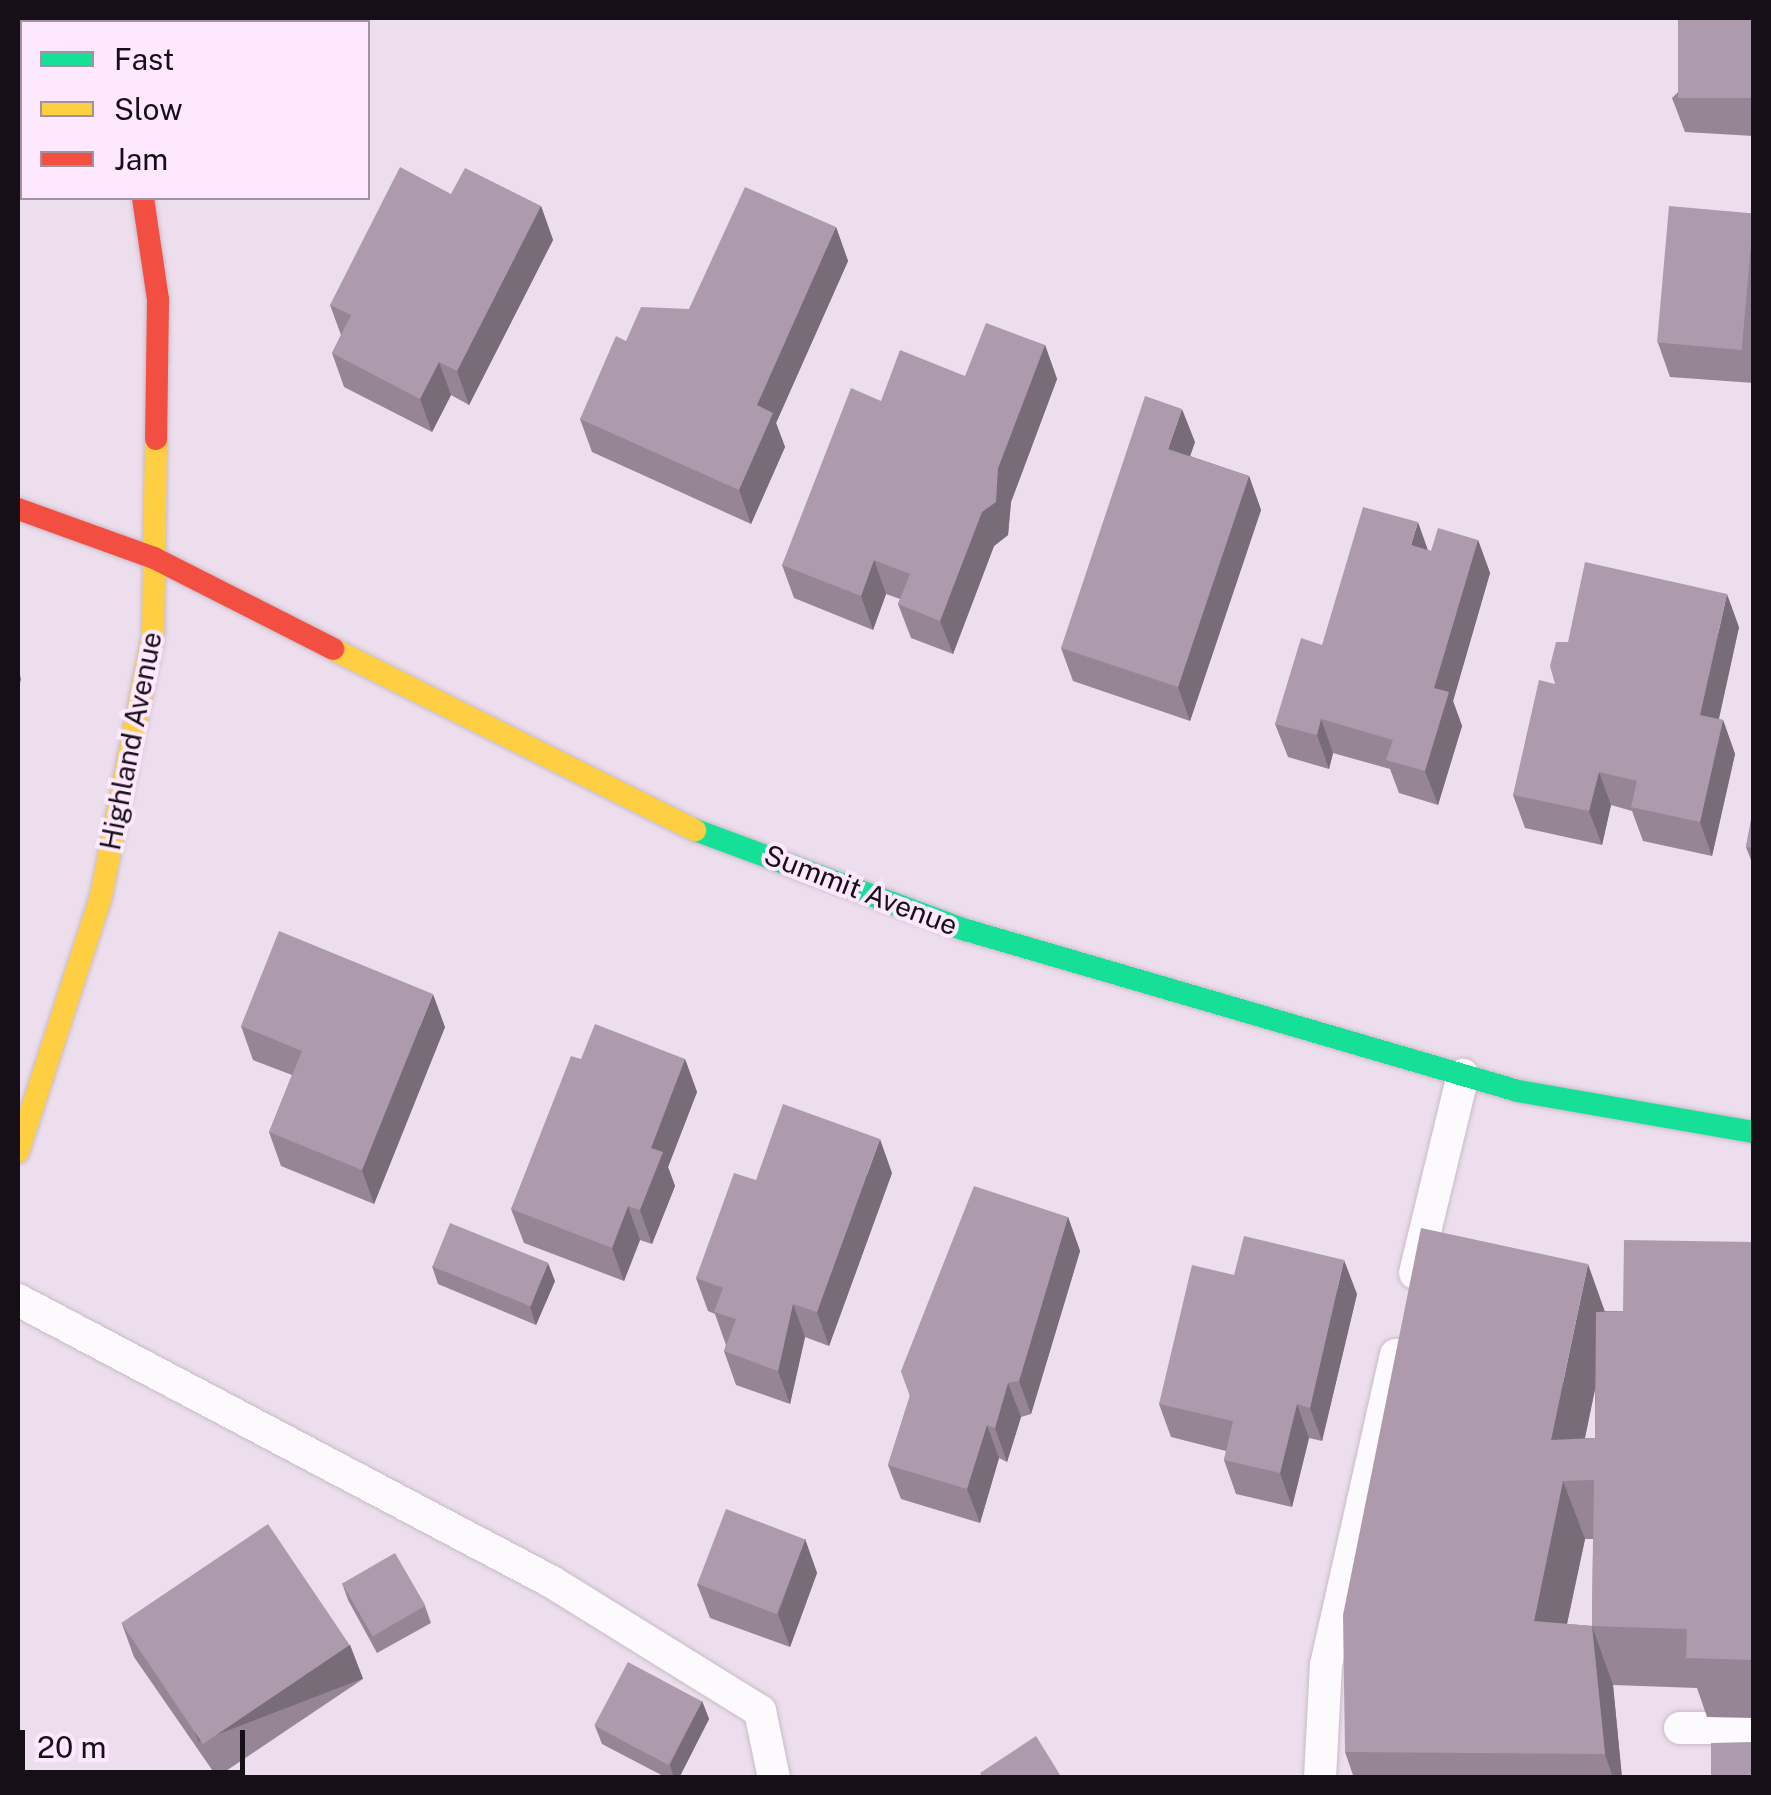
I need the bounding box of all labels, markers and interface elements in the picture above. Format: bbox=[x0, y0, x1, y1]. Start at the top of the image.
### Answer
legend bbox=[20, 20, 370, 200]
text: Fast bbox=[114, 41, 174, 77]
text: Slow bbox=[114, 91, 183, 127]
text: Jam bbox=[114, 141, 168, 177]
street label: Highland Avenue bbox=[93, 629, 169, 853]
street label: Summit Avenue bbox=[760, 838, 962, 942]
scale bar bbox=[25, 1710, 250, 1772]
text: 20 m bbox=[37, 1729, 106, 1765]

